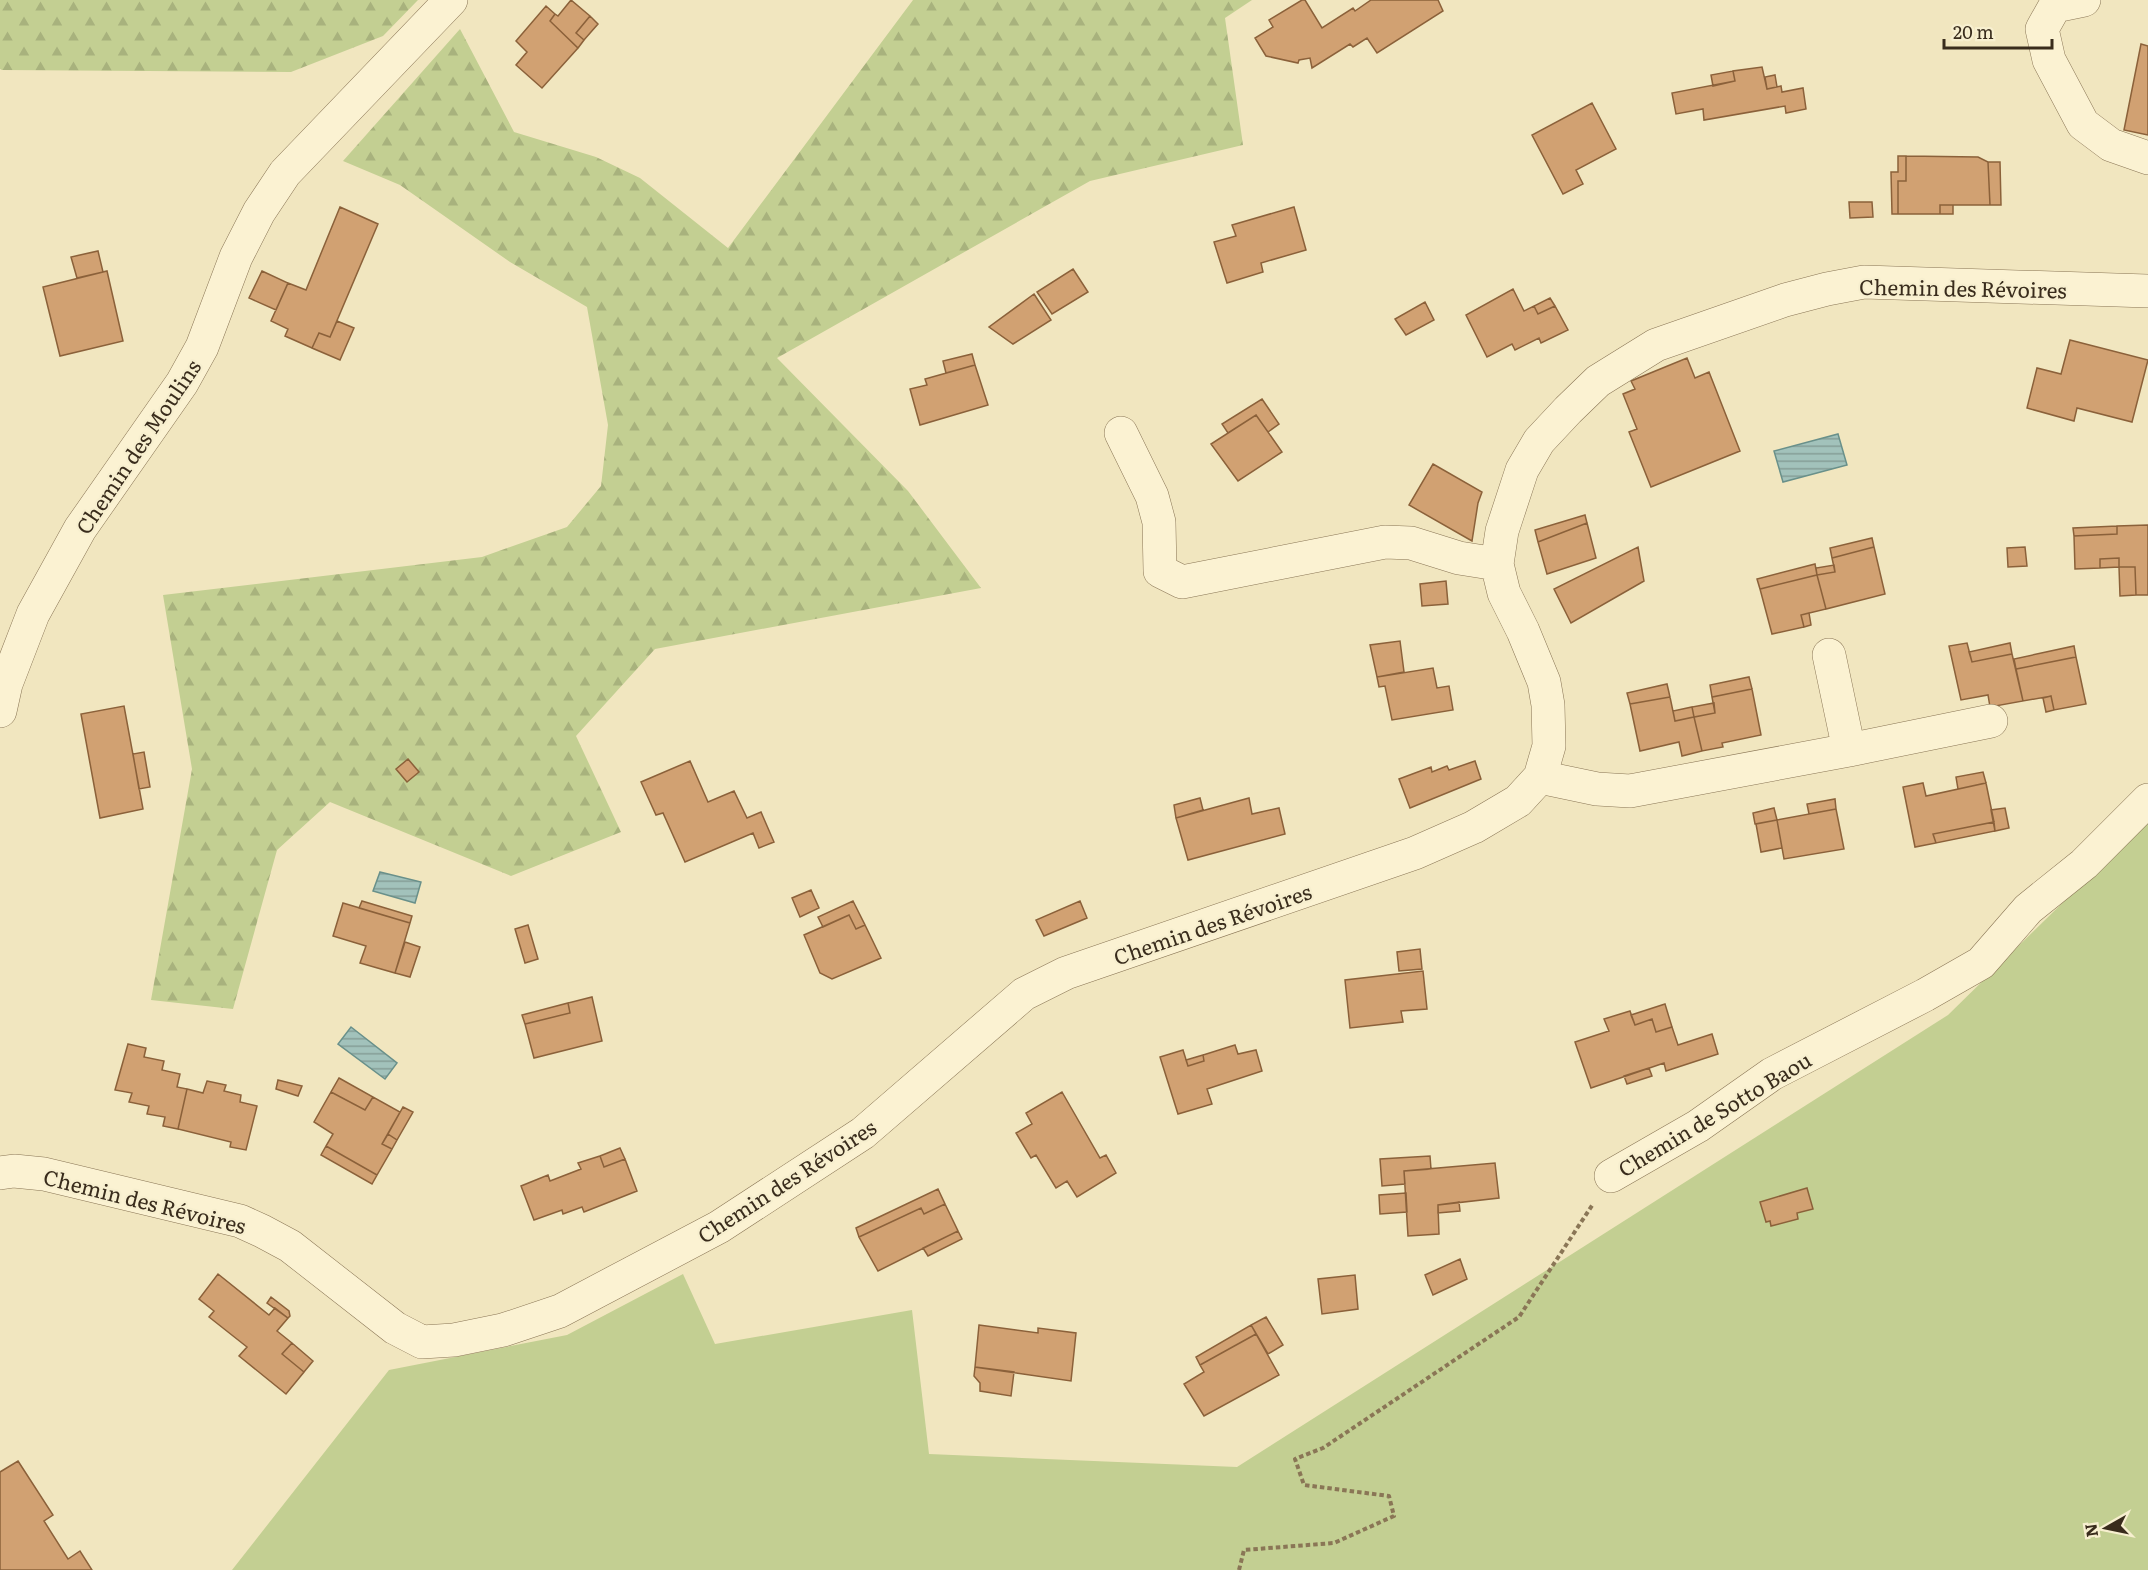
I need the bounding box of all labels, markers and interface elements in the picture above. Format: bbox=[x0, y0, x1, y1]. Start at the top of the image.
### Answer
scale bar bbox=[1944, 12, 2052, 50]
text: 20 m bbox=[1953, 18, 1994, 45]
street label: Chemin des Révoires bbox=[1859, 270, 2067, 304]
street label: Chemin des Moulins bbox=[67, 352, 207, 540]
street label: Chemin des Révoires bbox=[1109, 875, 1315, 971]
street label: Chemin de Sotto Baou bbox=[1611, 1043, 1817, 1183]
street label: Chemin des Révoires bbox=[691, 1110, 881, 1250]
street label: Chemin des Révoires bbox=[41, 1160, 249, 1240]
north arrow bbox=[2076, 1498, 2136, 1558]
text: N bbox=[2077, 1522, 2103, 1539]

